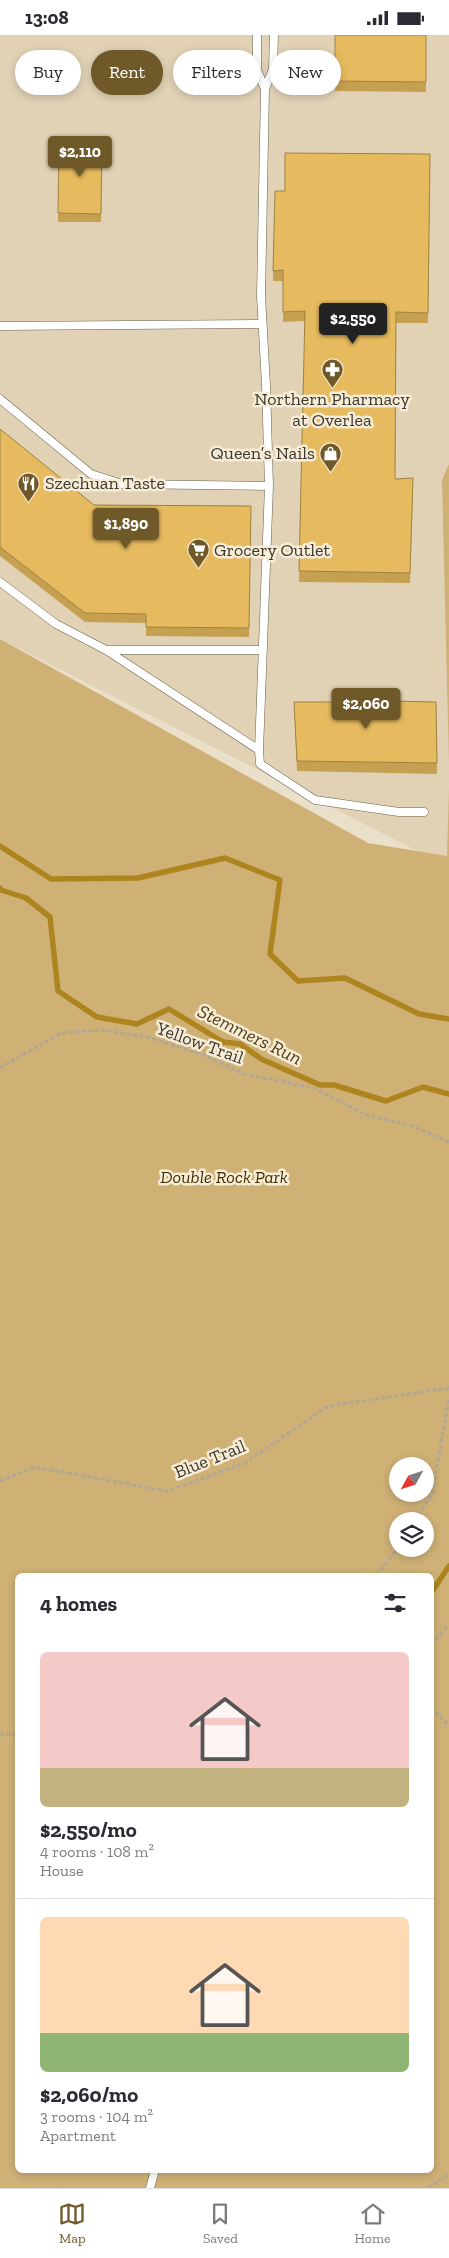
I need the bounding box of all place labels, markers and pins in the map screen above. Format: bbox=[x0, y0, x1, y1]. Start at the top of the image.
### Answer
pin: $2,110 bbox=[39, 135, 121, 178]
pin: $2,550 bbox=[312, 303, 394, 345]
pharmacy icon: Northern Pharmacy at Overlea bbox=[320, 357, 344, 388]
place label: Northern Pharmacy at Overlea bbox=[254, 388, 410, 431]
shop icon: Queen’s Nails bbox=[319, 441, 343, 472]
place label: Queen’s Nails bbox=[211, 442, 315, 464]
restaurant icon: Szechuan Taste bbox=[17, 471, 41, 502]
place label: Szechuan Taste bbox=[45, 472, 165, 494]
pin: $1,890 bbox=[85, 507, 167, 550]
supermarket icon: Grocery Outlet bbox=[186, 538, 210, 569]
place label: Grocery Outlet bbox=[214, 539, 331, 561]
pin: $2,060 bbox=[325, 687, 407, 730]

